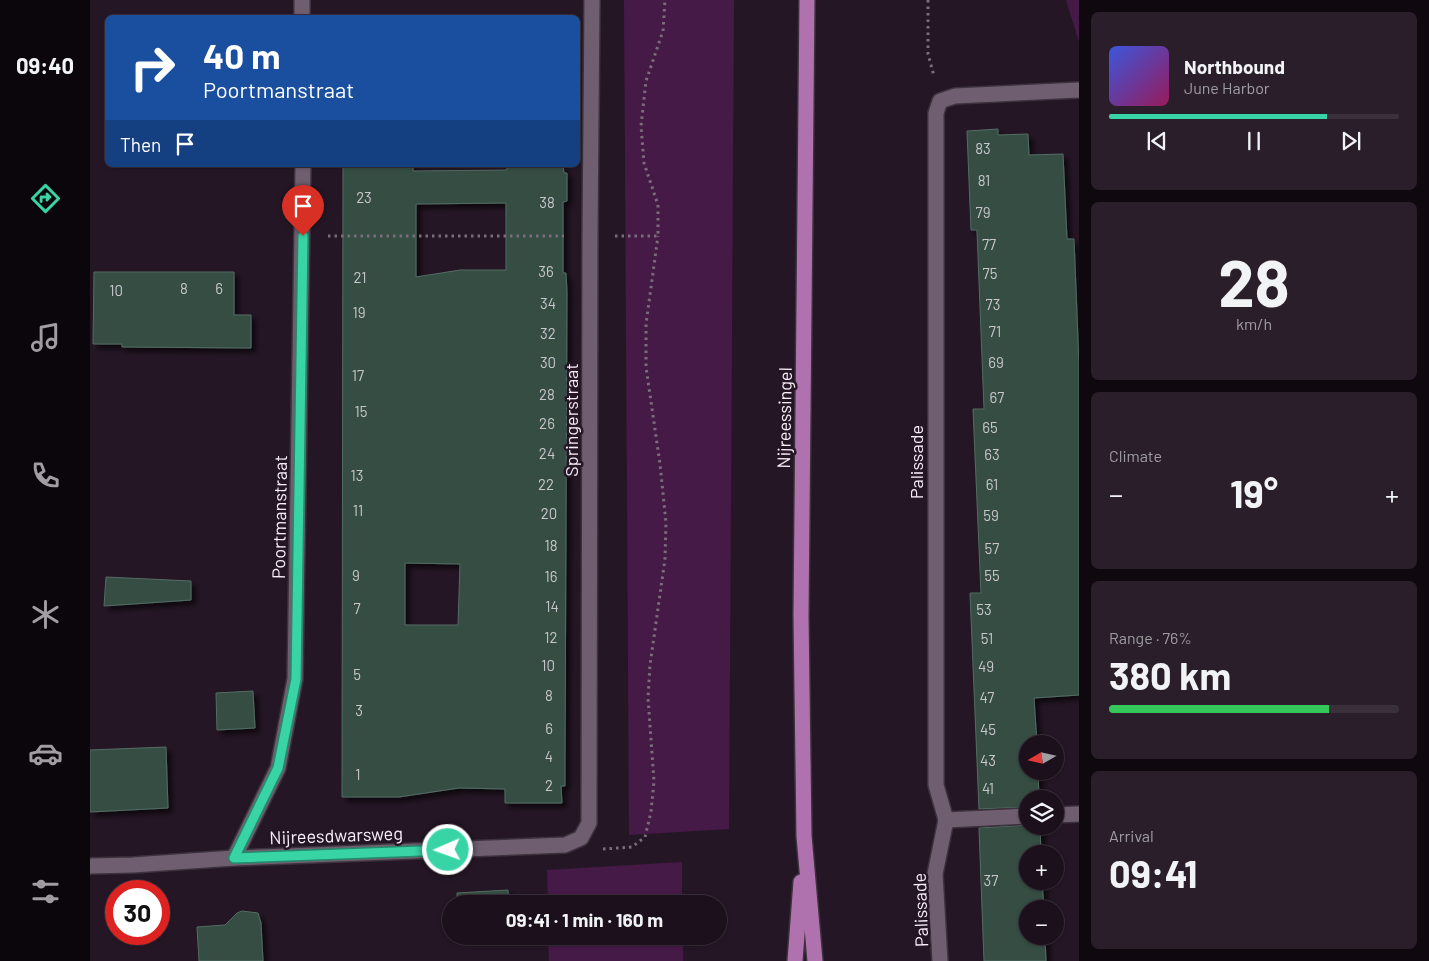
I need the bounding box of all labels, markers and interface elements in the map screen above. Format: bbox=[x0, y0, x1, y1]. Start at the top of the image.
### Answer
text: 40 m bbox=[203, 34, 280, 76]
icon: right bbox=[120, 35, 185, 100]
text: 09:40 bbox=[16, 52, 74, 78]
text: Northbound bbox=[1184, 55, 1285, 78]
text: Poortmanstraat bbox=[203, 76, 354, 102]
text: June Harbor bbox=[1184, 78, 1270, 97]
icon: previous bbox=[1143, 127, 1171, 155]
icon: pause bbox=[1240, 127, 1268, 155]
icon: next bbox=[1337, 127, 1365, 155]
icon: arrive bbox=[171, 130, 199, 158]
text: Then bbox=[120, 133, 161, 156]
house number: 83 bbox=[975, 139, 991, 157]
house number: 81 bbox=[978, 171, 990, 189]
icon: directions bbox=[28, 181, 63, 216]
pin bbox=[282, 185, 324, 236]
house number: 23 bbox=[356, 188, 372, 206]
icon: arrive bbox=[289, 192, 317, 220]
house number: 38 bbox=[539, 193, 555, 211]
house number: 79 bbox=[976, 203, 990, 221]
house number: 77 bbox=[982, 235, 996, 253]
text: 28 bbox=[1218, 242, 1290, 320]
house number: 36 bbox=[538, 262, 554, 280]
house number: 75 bbox=[983, 264, 997, 282]
house number: 21 bbox=[353, 268, 367, 286]
house number: 8 bbox=[180, 279, 188, 297]
house number: 6 bbox=[215, 279, 223, 297]
house number: 10 bbox=[109, 281, 123, 299]
house number: 34 bbox=[540, 294, 556, 312]
house number: 73 bbox=[986, 295, 1000, 313]
house number: 19 bbox=[352, 303, 366, 321]
text: km/h bbox=[1236, 314, 1272, 333]
icon: music bbox=[28, 320, 63, 355]
house number: 71 bbox=[989, 322, 1001, 340]
house number: 32 bbox=[540, 324, 556, 342]
house number: 30 bbox=[540, 353, 556, 371]
house number: 69 bbox=[988, 353, 1004, 371]
street label: Springerstraat bbox=[560, 363, 582, 477]
house number: 17 bbox=[352, 366, 364, 384]
street label: Nijreessingel bbox=[772, 367, 796, 469]
house number: 28 bbox=[539, 385, 555, 403]
house number: 67 bbox=[990, 388, 1004, 406]
house number: 15 bbox=[355, 402, 367, 420]
house number: 26 bbox=[539, 414, 555, 432]
house number: 65 bbox=[982, 418, 998, 436]
street label: Palissade bbox=[905, 425, 927, 499]
house number: 24 bbox=[539, 444, 555, 462]
house number: 63 bbox=[984, 445, 1000, 463]
text: Climate bbox=[1109, 446, 1162, 465]
street label: Poortmanstraat bbox=[267, 455, 291, 579]
icon: phone bbox=[28, 458, 63, 493]
house number: 13 bbox=[351, 466, 363, 484]
text: 19° bbox=[1230, 470, 1278, 516]
house number: 22 bbox=[538, 475, 554, 493]
house number: 61 bbox=[986, 475, 998, 493]
text: − bbox=[1109, 477, 1123, 511]
text: + bbox=[1385, 477, 1399, 511]
house number: 11 bbox=[353, 501, 363, 519]
house number: 20 bbox=[541, 504, 557, 522]
house number: 59 bbox=[983, 506, 999, 524]
house number: 18 bbox=[544, 536, 558, 554]
house number: 57 bbox=[985, 539, 999, 557]
house number: 9 bbox=[352, 566, 360, 584]
house number: 55 bbox=[984, 566, 1000, 584]
house number: 16 bbox=[545, 567, 557, 585]
icon: climate bbox=[28, 597, 63, 632]
house number: 14 bbox=[545, 597, 559, 615]
house number: 7 bbox=[353, 599, 361, 617]
house number: 53 bbox=[976, 600, 992, 618]
house number: 12 bbox=[544, 628, 558, 646]
text: Range · 76% bbox=[1109, 628, 1192, 647]
house number: 51 bbox=[981, 629, 993, 647]
text: 380 km bbox=[1109, 652, 1231, 698]
house number: 10 bbox=[541, 656, 555, 674]
house number: 49 bbox=[978, 657, 994, 675]
house number: 5 bbox=[353, 665, 361, 683]
house number: 8 bbox=[545, 686, 553, 704]
house number: 47 bbox=[980, 688, 994, 706]
house number: 3 bbox=[355, 701, 363, 719]
house number: 6 bbox=[545, 719, 553, 737]
house number: 45 bbox=[980, 720, 996, 738]
north arrow bbox=[1019, 735, 1064, 780]
map controls bbox=[1019, 735, 1064, 945]
icon: car bbox=[28, 736, 63, 771]
house number: 4 bbox=[545, 747, 553, 765]
house number: 43 bbox=[980, 751, 996, 769]
house number: 1 bbox=[355, 765, 361, 783]
house number: 2 bbox=[545, 776, 553, 794]
house number: 41 bbox=[982, 779, 994, 797]
button: layers bbox=[1019, 790, 1064, 835]
street label: Nijreesdwarsweg bbox=[269, 822, 403, 848]
position arrow bbox=[421, 823, 473, 875]
text: Arrival bbox=[1109, 826, 1154, 845]
button: + bbox=[1019, 845, 1064, 890]
text: 09:41 bbox=[1109, 850, 1197, 896]
house number: 37 bbox=[984, 871, 998, 889]
street label: Palissade bbox=[908, 873, 932, 947]
icon: filters bbox=[28, 874, 63, 909]
speed limit sign: 30 bbox=[105, 880, 170, 945]
button: − bbox=[1019, 900, 1064, 945]
text: 09:41 · 1 min · 160 m bbox=[506, 908, 663, 931]

